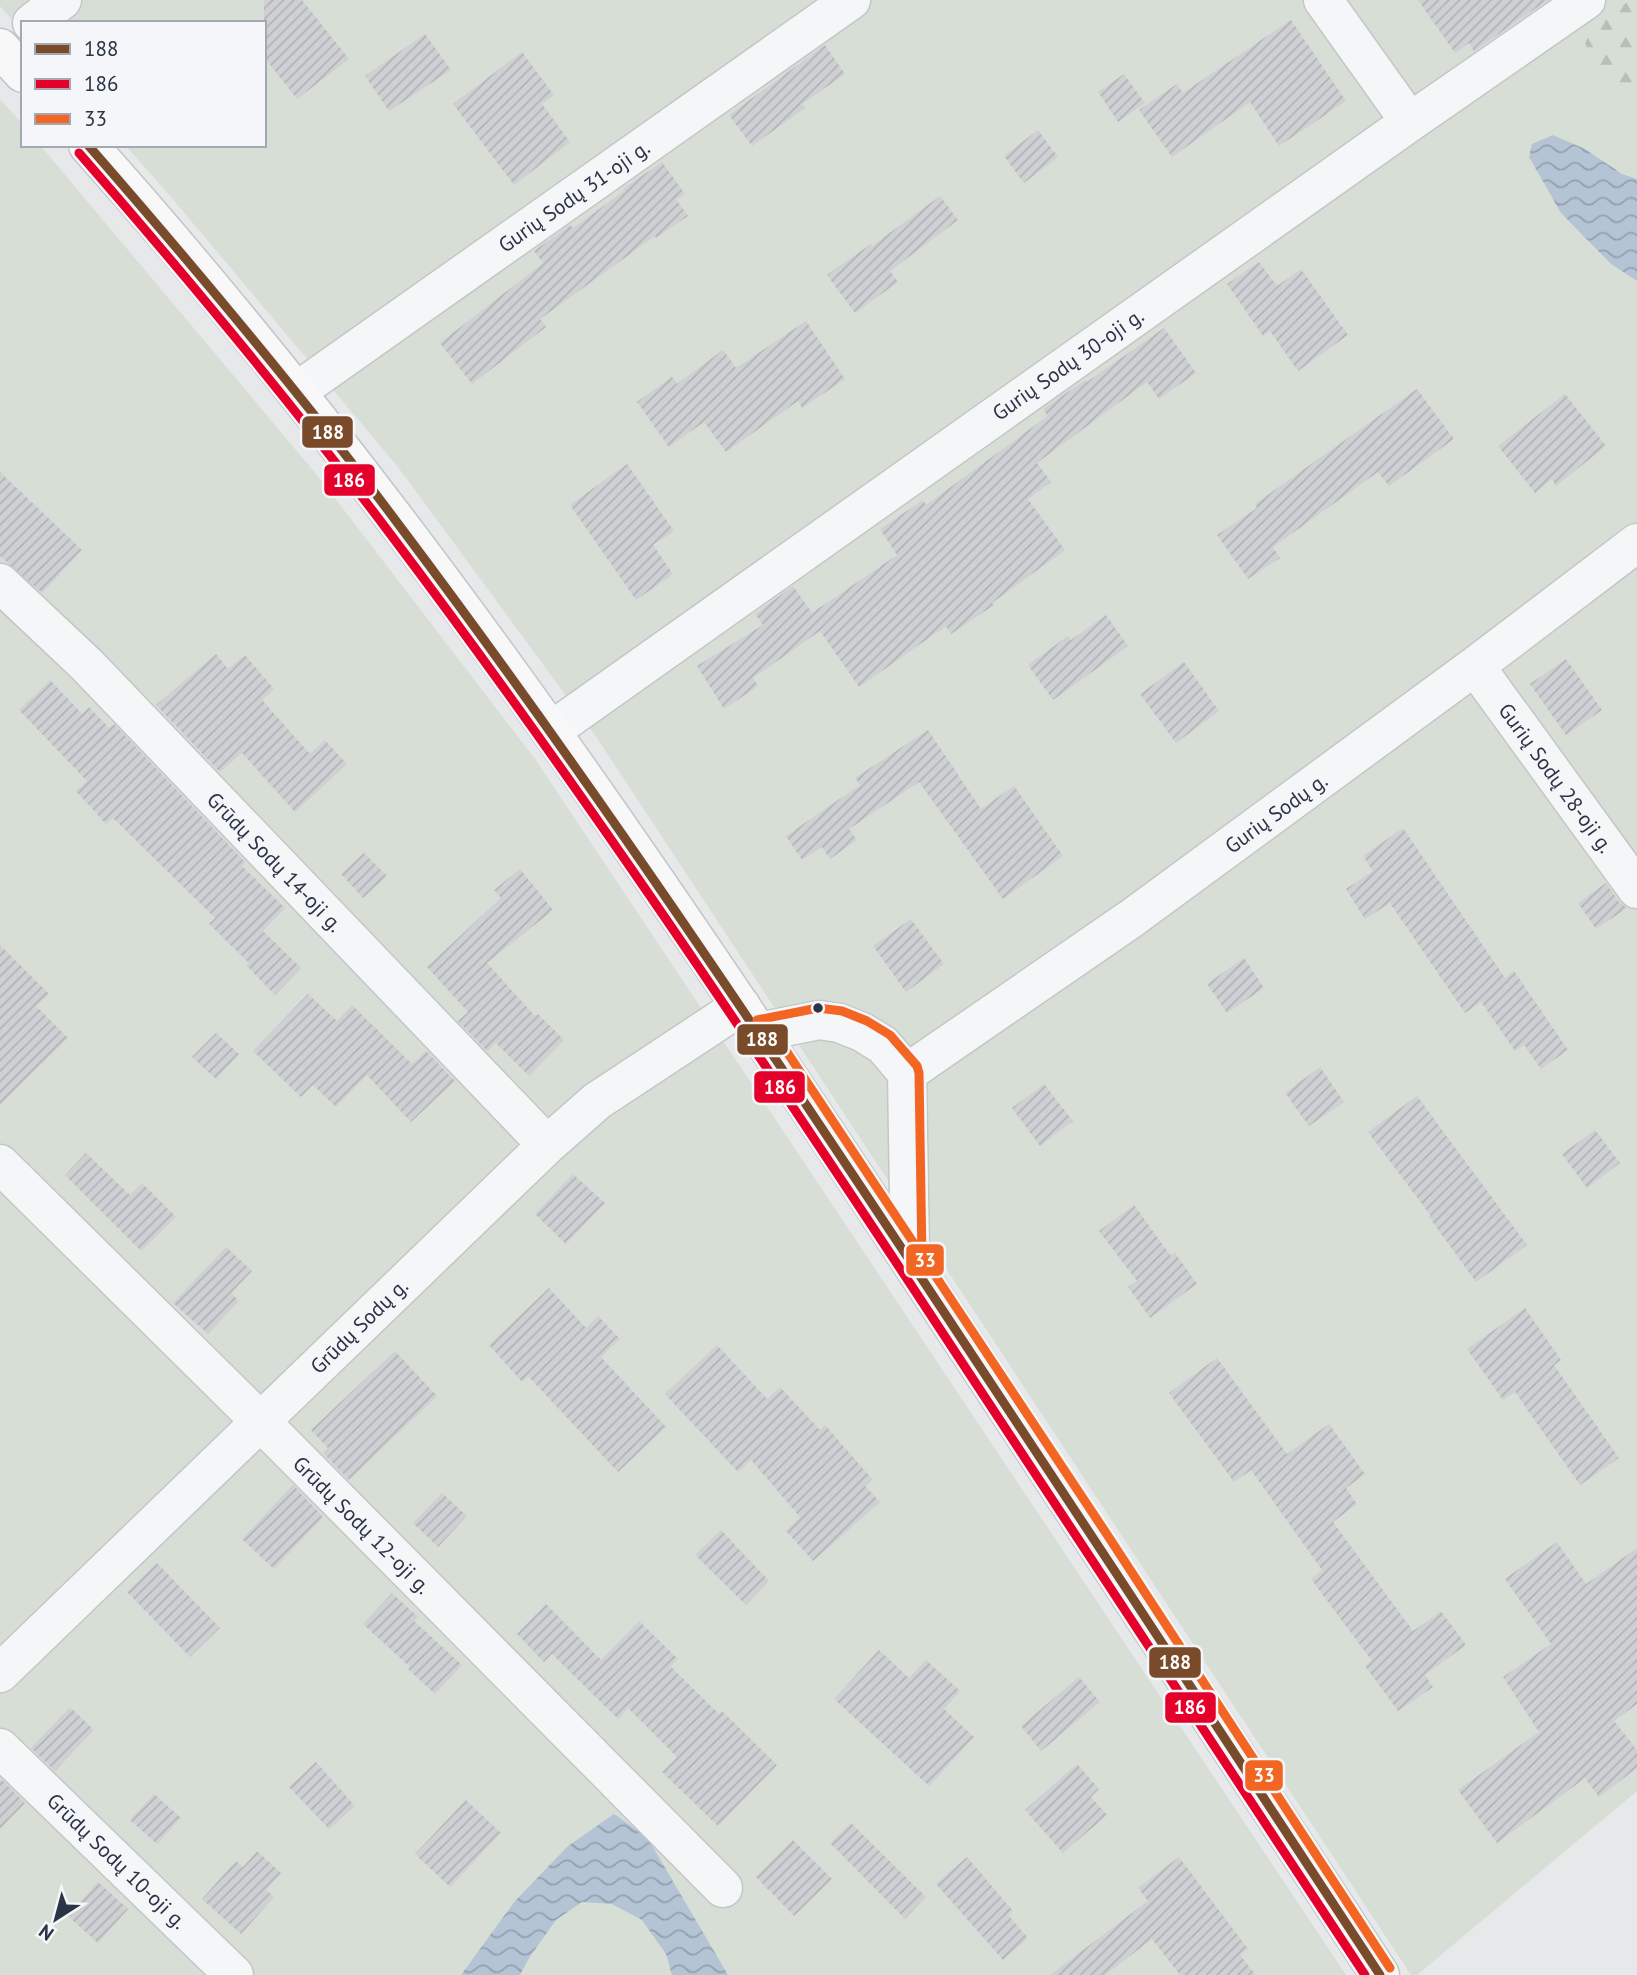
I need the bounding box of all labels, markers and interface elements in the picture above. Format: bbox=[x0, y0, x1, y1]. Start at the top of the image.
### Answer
legend bbox=[21, 21, 266, 147]
text: 188 bbox=[84, 35, 118, 62]
text: 186 bbox=[84, 70, 118, 97]
text: 33 bbox=[84, 105, 107, 132]
street label: Gurių Sodų 31-oji g. bbox=[493, 134, 655, 258]
street label: Gurių Sodų 30-oji g. bbox=[987, 302, 1149, 426]
line badge: 188 bbox=[301, 415, 354, 449]
text: 188 bbox=[312, 420, 344, 444]
line badge: 186 bbox=[323, 463, 376, 497]
text: 186 bbox=[333, 468, 365, 492]
street label: Gurių Sodų 28-oji g. bbox=[1493, 698, 1619, 858]
street label: Gurių Sodų g. bbox=[1219, 767, 1333, 859]
street label: Grūdų Sodų 14-oji g. bbox=[201, 786, 349, 938]
unlabelled marker bbox=[811, 1001, 825, 1015]
line badge: 188 bbox=[736, 1023, 789, 1056]
text: 188 bbox=[746, 1027, 778, 1051]
line badge: 186 bbox=[753, 1070, 806, 1104]
text: 186 bbox=[764, 1075, 796, 1099]
line badge: 33 bbox=[905, 1243, 945, 1277]
text: 33 bbox=[914, 1248, 936, 1272]
street label: Grūdų Sodų g. bbox=[304, 1273, 414, 1379]
street label: Grūdų Sodų 12-oji g. bbox=[287, 1450, 437, 1600]
line badge: 188 bbox=[1148, 1646, 1202, 1679]
text: 188 bbox=[1159, 1650, 1191, 1674]
line badge: 186 bbox=[1164, 1691, 1217, 1724]
text: 186 bbox=[1174, 1695, 1206, 1719]
line badge: 33 bbox=[1244, 1759, 1284, 1792]
text: 33 bbox=[1253, 1763, 1275, 1787]
street label: Grūdų Sodų 10-oji g. bbox=[41, 1787, 193, 1935]
north arrow bbox=[21, 1884, 91, 1954]
text: N bbox=[34, 1919, 58, 1946]

